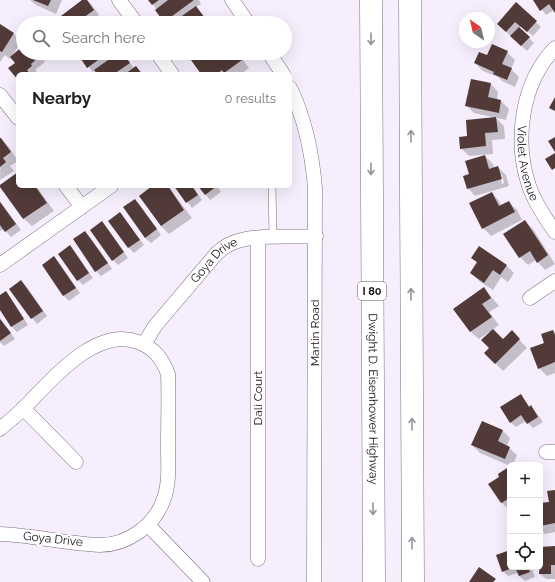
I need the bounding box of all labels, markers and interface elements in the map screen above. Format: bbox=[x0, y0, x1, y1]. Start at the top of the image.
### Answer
north arrow bbox=[459, 12, 495, 48]
search box bbox=[16, 16, 292, 60]
icon: search bbox=[30, 27, 52, 49]
text: Search here bbox=[62, 29, 145, 47]
one-way arrow bbox=[367, 32, 375, 45]
text: Nearby bbox=[32, 88, 91, 108]
text: 0 results bbox=[225, 91, 276, 106]
street label: Violet Avenue bbox=[515, 125, 541, 203]
one-way arrow bbox=[407, 130, 415, 143]
one-way arrow bbox=[367, 162, 375, 175]
street label: Goya Drive bbox=[188, 235, 239, 286]
road number: I 80 bbox=[358, 282, 386, 300]
one-way arrow bbox=[407, 288, 415, 301]
street label: Martin Road bbox=[308, 300, 322, 366]
street label: Dwight D. Eisenhower Highway bbox=[366, 313, 381, 485]
street label: Dali Court bbox=[251, 371, 265, 425]
one-way arrow bbox=[408, 418, 416, 431]
map controls bbox=[507, 462, 543, 570]
button: + bbox=[507, 462, 543, 498]
button: − bbox=[507, 498, 543, 534]
one-way arrow bbox=[369, 502, 377, 515]
street label: Goya Drive bbox=[22, 529, 84, 549]
button: locate bbox=[507, 534, 543, 570]
one-way arrow bbox=[408, 537, 416, 550]

